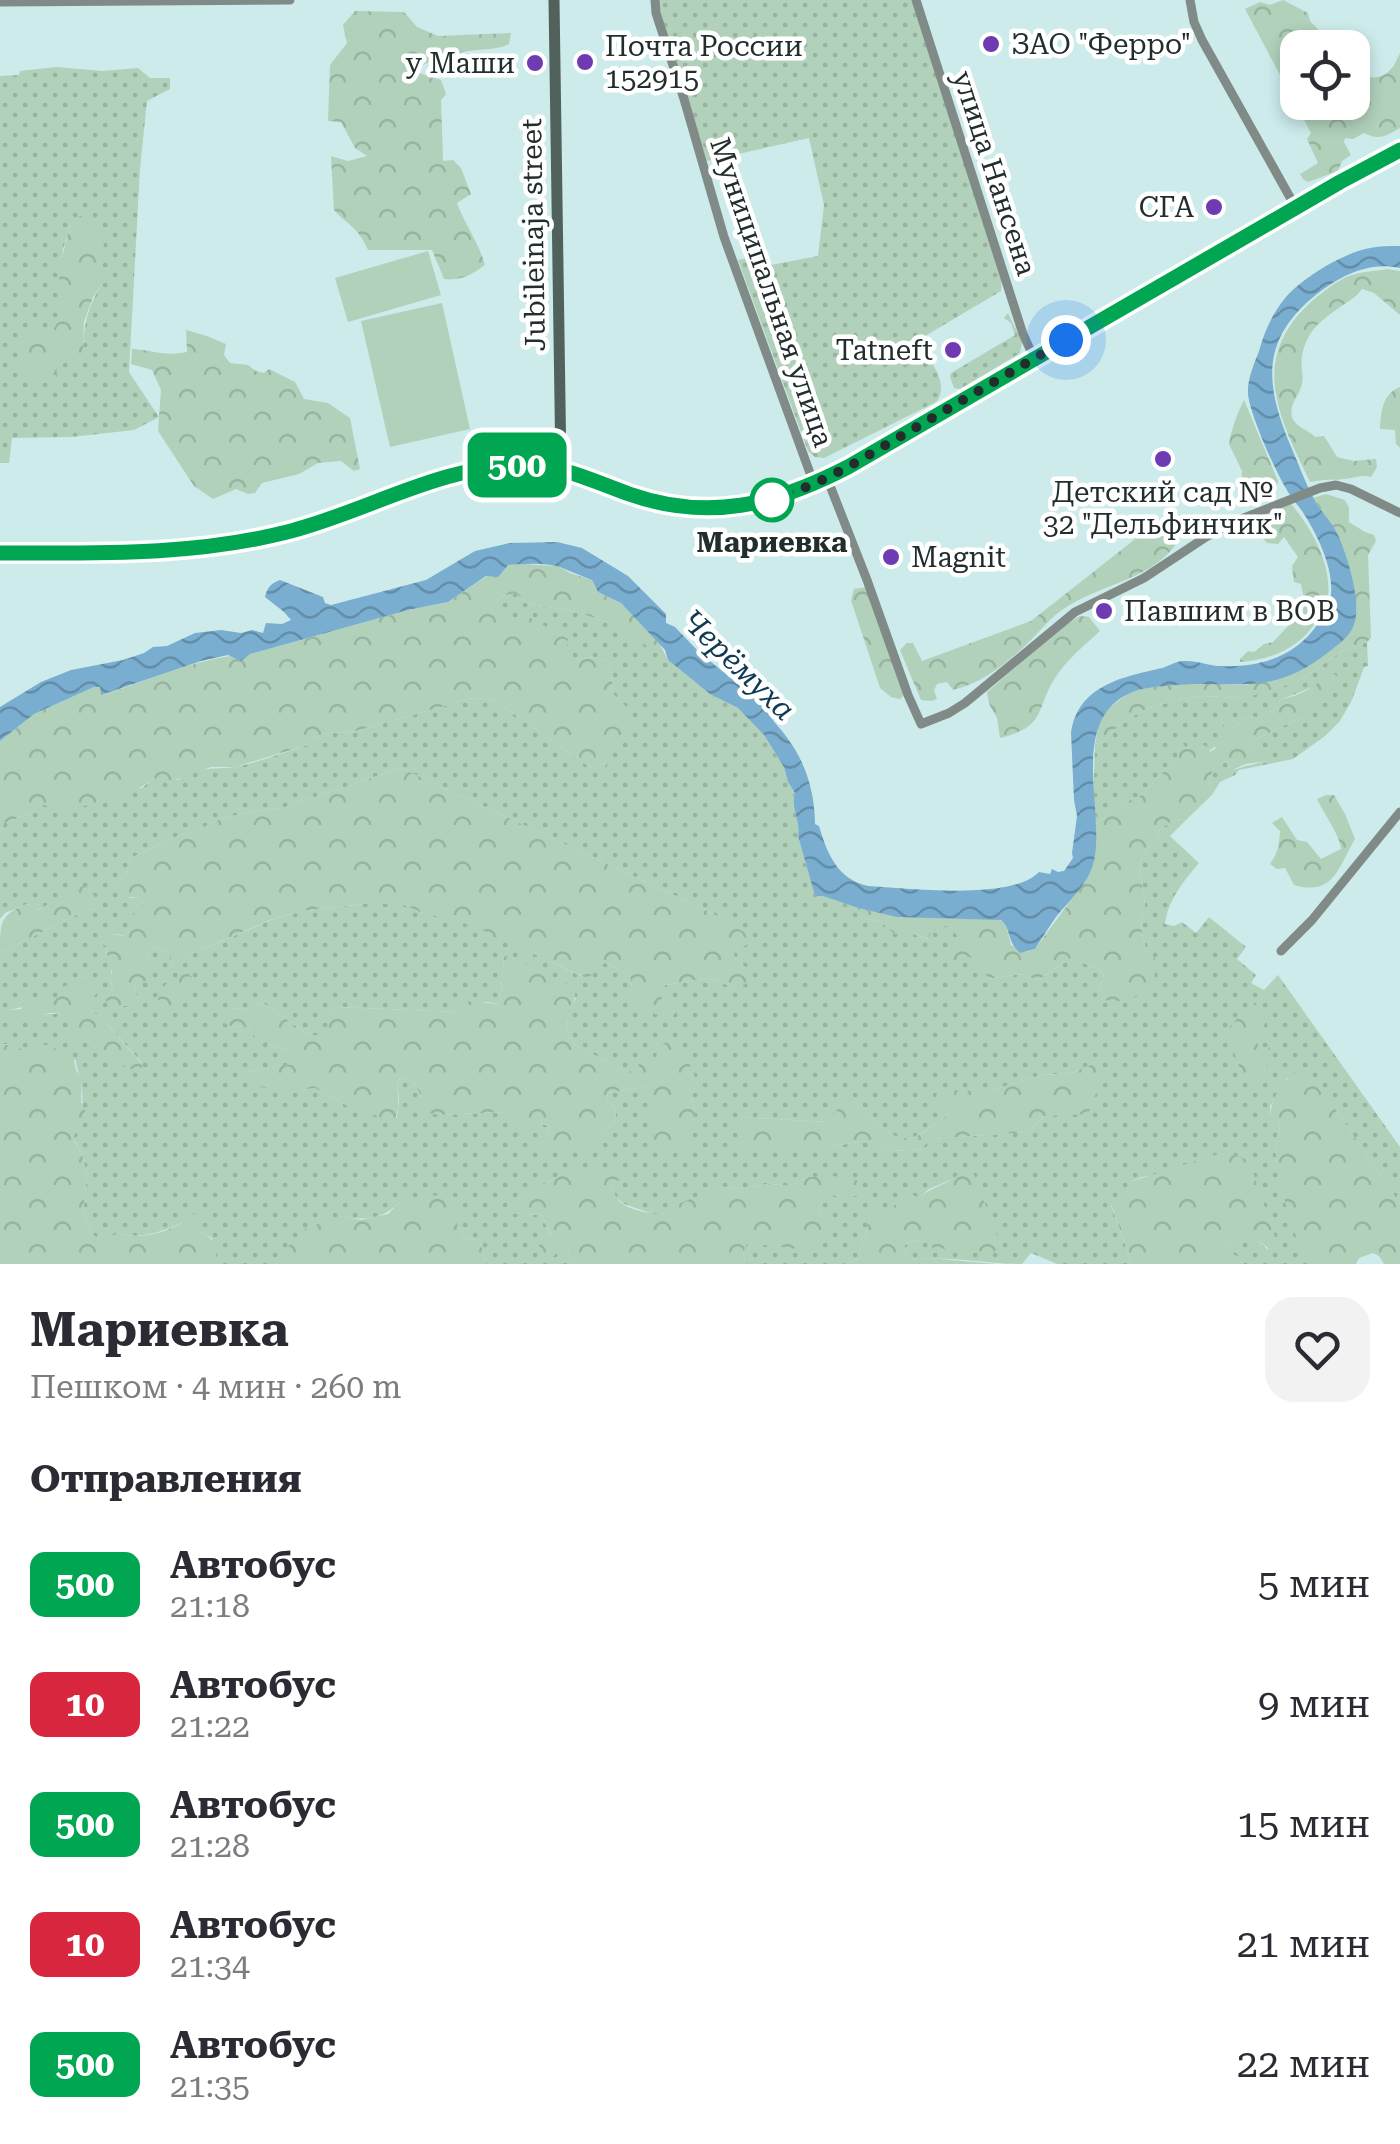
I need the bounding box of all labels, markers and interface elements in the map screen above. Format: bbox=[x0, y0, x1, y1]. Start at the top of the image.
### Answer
place label: ЗАО "Ферро" bbox=[1011, 28, 1191, 61]
place label: Почта России 152915 bbox=[605, 30, 803, 95]
map controls bbox=[1280, 30, 1370, 120]
button: locate bbox=[1280, 30, 1370, 120]
marker: ЗАО "Ферро" bbox=[980, 33, 1002, 55]
place label: у Маши bbox=[406, 47, 515, 80]
marker: Почта России 152915 bbox=[574, 51, 596, 73]
marker: у Маши bbox=[524, 52, 546, 74]
street label: улица Нансена bbox=[946, 67, 1043, 280]
street label: Jubileinaja street bbox=[515, 118, 552, 352]
street label: Муниципальная улица bbox=[703, 133, 840, 451]
place label: СГА bbox=[1139, 191, 1194, 224]
marker: СГА bbox=[1203, 196, 1225, 218]
your location bbox=[1041, 315, 1091, 365]
place label: Tatneft bbox=[836, 334, 933, 367]
marker: Tatneft bbox=[942, 339, 964, 361]
line badge: 500 bbox=[460, 432, 574, 498]
text: 500 bbox=[488, 445, 546, 486]
marker: Детский сад № 32 "Дельфинчик" bbox=[1152, 448, 1174, 470]
place label: Детский сад № 32 "Дельфинчик" bbox=[1043, 476, 1283, 541]
marker: Мариевка bbox=[751, 479, 793, 521]
place label: Мариевка bbox=[697, 526, 848, 559]
place label: Magnit bbox=[911, 541, 1006, 574]
marker: Magnit bbox=[880, 546, 902, 568]
place label: Павшим в ВОВ bbox=[1124, 595, 1335, 628]
marker: Павшим в ВОВ bbox=[1093, 600, 1115, 622]
water label: Черёмуха bbox=[675, 602, 802, 727]
button: heart bbox=[1265, 1297, 1370, 1402]
text: Мариевка bbox=[30, 1302, 289, 1358]
text: Пешком · 4 мин · 260 m bbox=[30, 1368, 402, 1406]
text: Отправления bbox=[30, 1457, 302, 1501]
text: Автобус bbox=[170, 1543, 336, 1587]
text: 5 мин bbox=[1258, 1562, 1370, 1606]
text: 500 bbox=[56, 1564, 114, 1605]
text: 21:18 bbox=[170, 1587, 250, 1625]
text: Автобус bbox=[170, 1663, 336, 1707]
text: 9 мин bbox=[1258, 1682, 1370, 1726]
text: 10 bbox=[65, 1684, 105, 1725]
text: 21:22 bbox=[170, 1707, 250, 1745]
text: Автобус bbox=[170, 1783, 336, 1827]
text: 15 мин bbox=[1237, 1802, 1370, 1846]
text: 500 bbox=[56, 1804, 114, 1845]
text: 21:28 bbox=[170, 1827, 250, 1865]
text: Автобус bbox=[170, 1903, 336, 1947]
text: 21 мин bbox=[1237, 1922, 1370, 1966]
text: 10 bbox=[65, 1924, 105, 1965]
text: 21:34 bbox=[170, 1947, 250, 1985]
text: Автобус bbox=[170, 2023, 336, 2067]
text: 22 мин bbox=[1237, 2042, 1370, 2086]
text: 500 bbox=[56, 2044, 114, 2085]
text: 21:35 bbox=[170, 2067, 250, 2105]

